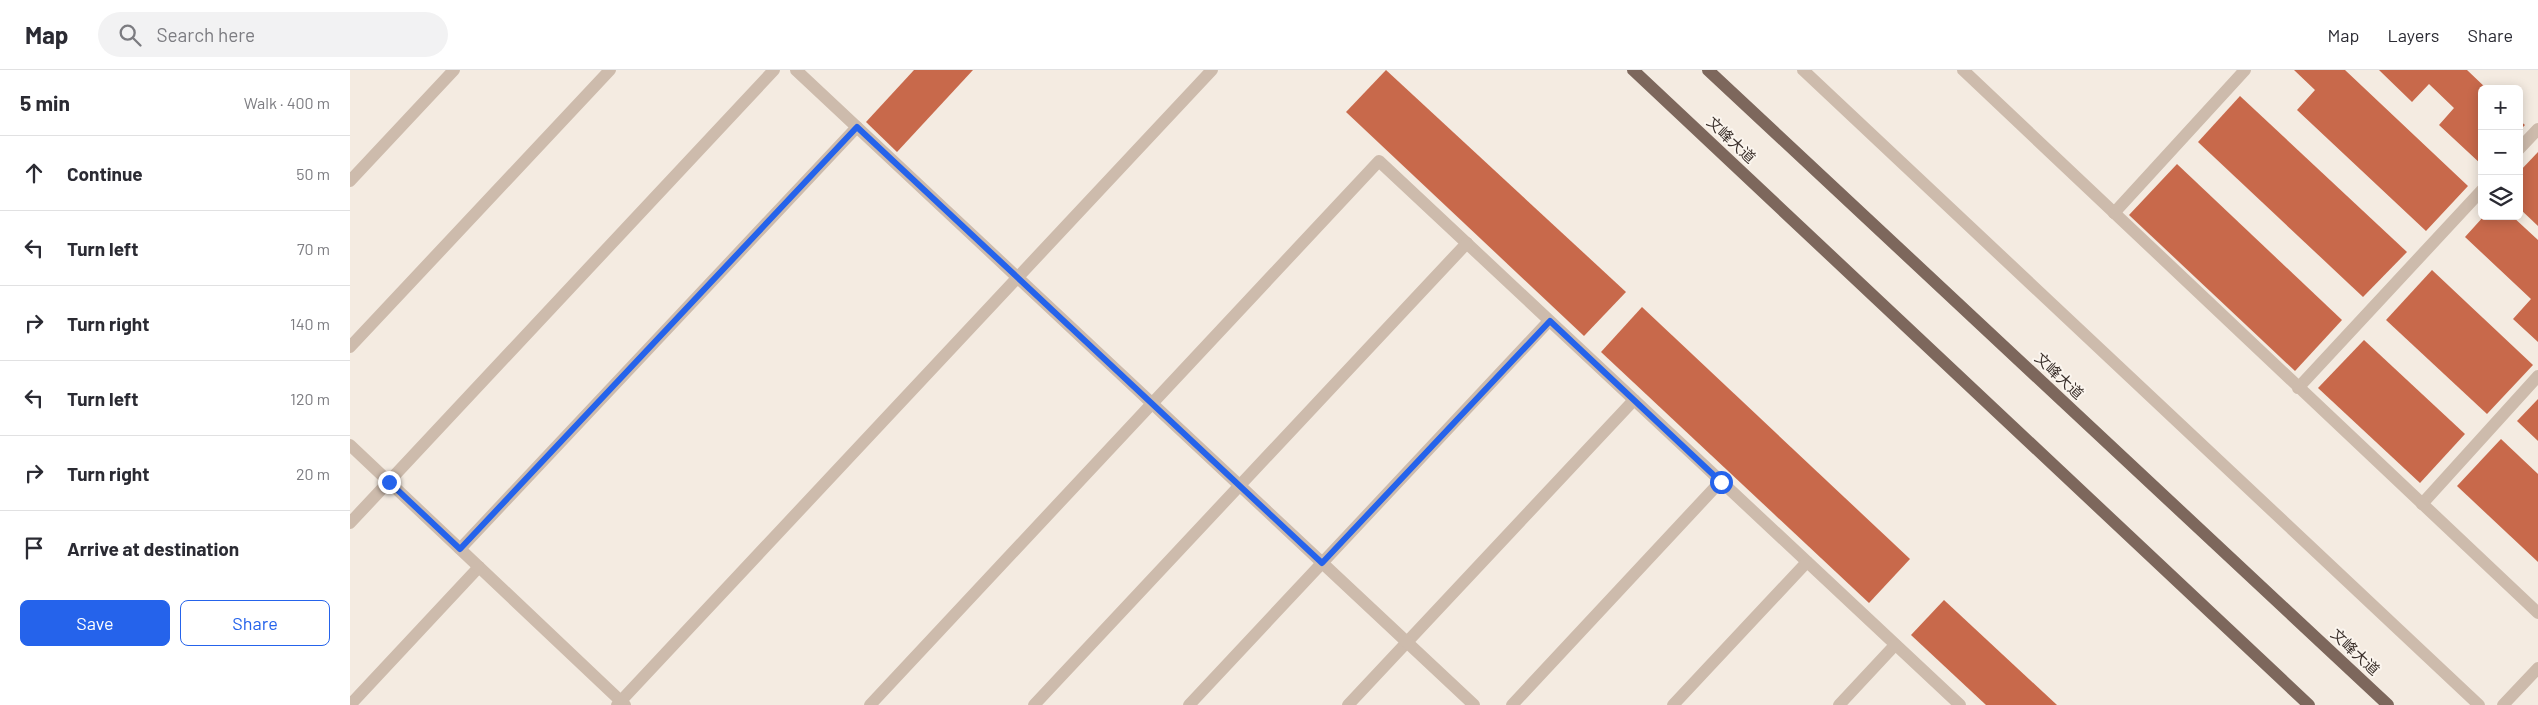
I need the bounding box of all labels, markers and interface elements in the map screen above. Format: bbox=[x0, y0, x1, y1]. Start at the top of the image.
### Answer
search box bbox=[98, 12, 448, 57]
text: Map bbox=[25, 20, 68, 49]
icon: search bbox=[116, 21, 144, 49]
text: Search here bbox=[156, 23, 255, 46]
text: Map bbox=[2327, 24, 2359, 46]
text: Layers bbox=[2387, 24, 2440, 46]
text: Share bbox=[2468, 24, 2513, 46]
map controls bbox=[2478, 85, 2523, 220]
button: + bbox=[2478, 85, 2523, 130]
text: 5 min bbox=[20, 90, 70, 115]
text: Walk · 400 m bbox=[244, 93, 330, 112]
street label: 文峰大道 bbox=[1704, 112, 1760, 166]
button: − bbox=[2478, 130, 2523, 175]
icon: ahead bbox=[20, 159, 48, 187]
text: Continue bbox=[67, 162, 143, 185]
text: 50 m bbox=[296, 164, 330, 183]
button: layers bbox=[2478, 175, 2523, 220]
icon: left bbox=[20, 234, 48, 262]
text: Turn left bbox=[67, 237, 138, 260]
text: 70 m bbox=[297, 239, 330, 258]
icon: right bbox=[20, 309, 48, 337]
text: Turn right bbox=[67, 312, 149, 335]
text: 140 m bbox=[290, 314, 330, 333]
street label: 文峰大道 bbox=[2032, 348, 2088, 402]
icon: left bbox=[20, 384, 48, 412]
text: Turn left bbox=[67, 387, 138, 410]
text: 120 m bbox=[290, 389, 330, 408]
icon: right bbox=[20, 459, 48, 487]
text: Turn right bbox=[67, 462, 149, 485]
text: 20 m bbox=[296, 464, 330, 483]
route end bbox=[378, 471, 401, 494]
route start bbox=[1710, 471, 1733, 494]
icon: arrive bbox=[20, 534, 48, 562]
text: Arrive at destination bbox=[67, 537, 239, 560]
button: Save bbox=[20, 600, 170, 646]
button: Share bbox=[180, 600, 330, 646]
street label: 文峰大道 bbox=[2328, 624, 2384, 678]

